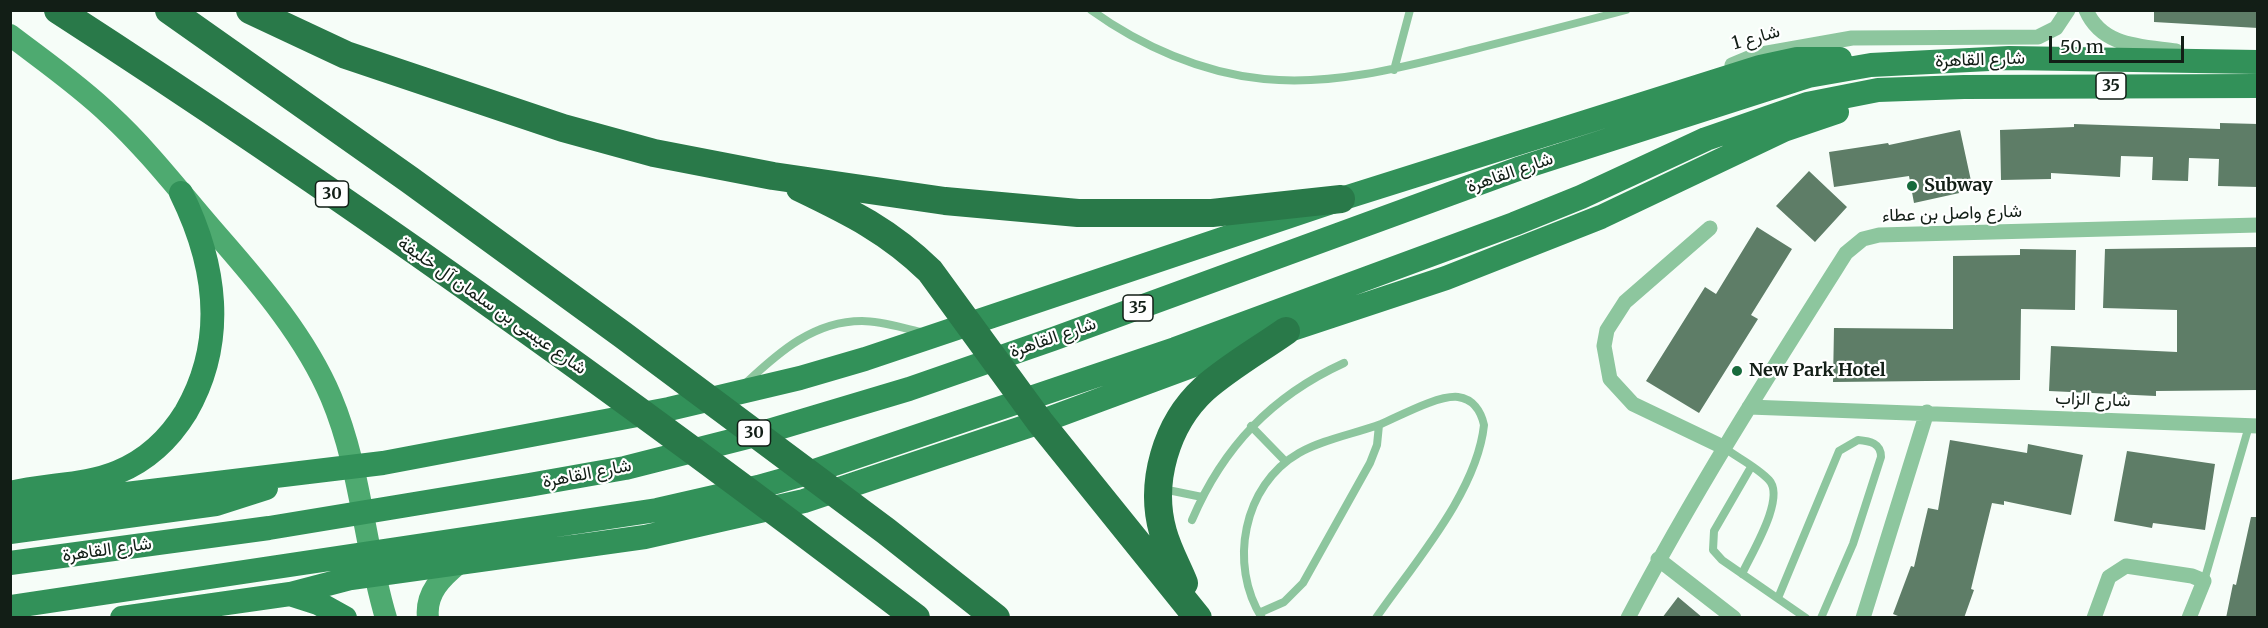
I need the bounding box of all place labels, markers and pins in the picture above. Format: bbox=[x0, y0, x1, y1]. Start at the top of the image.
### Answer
place label: Subway bbox=[1924, 175, 1993, 197]
marker: Subway bbox=[1905, 179, 1919, 193]
place label: New Park Hotel bbox=[1749, 360, 1886, 382]
marker: New Park Hotel bbox=[1730, 364, 1744, 378]

